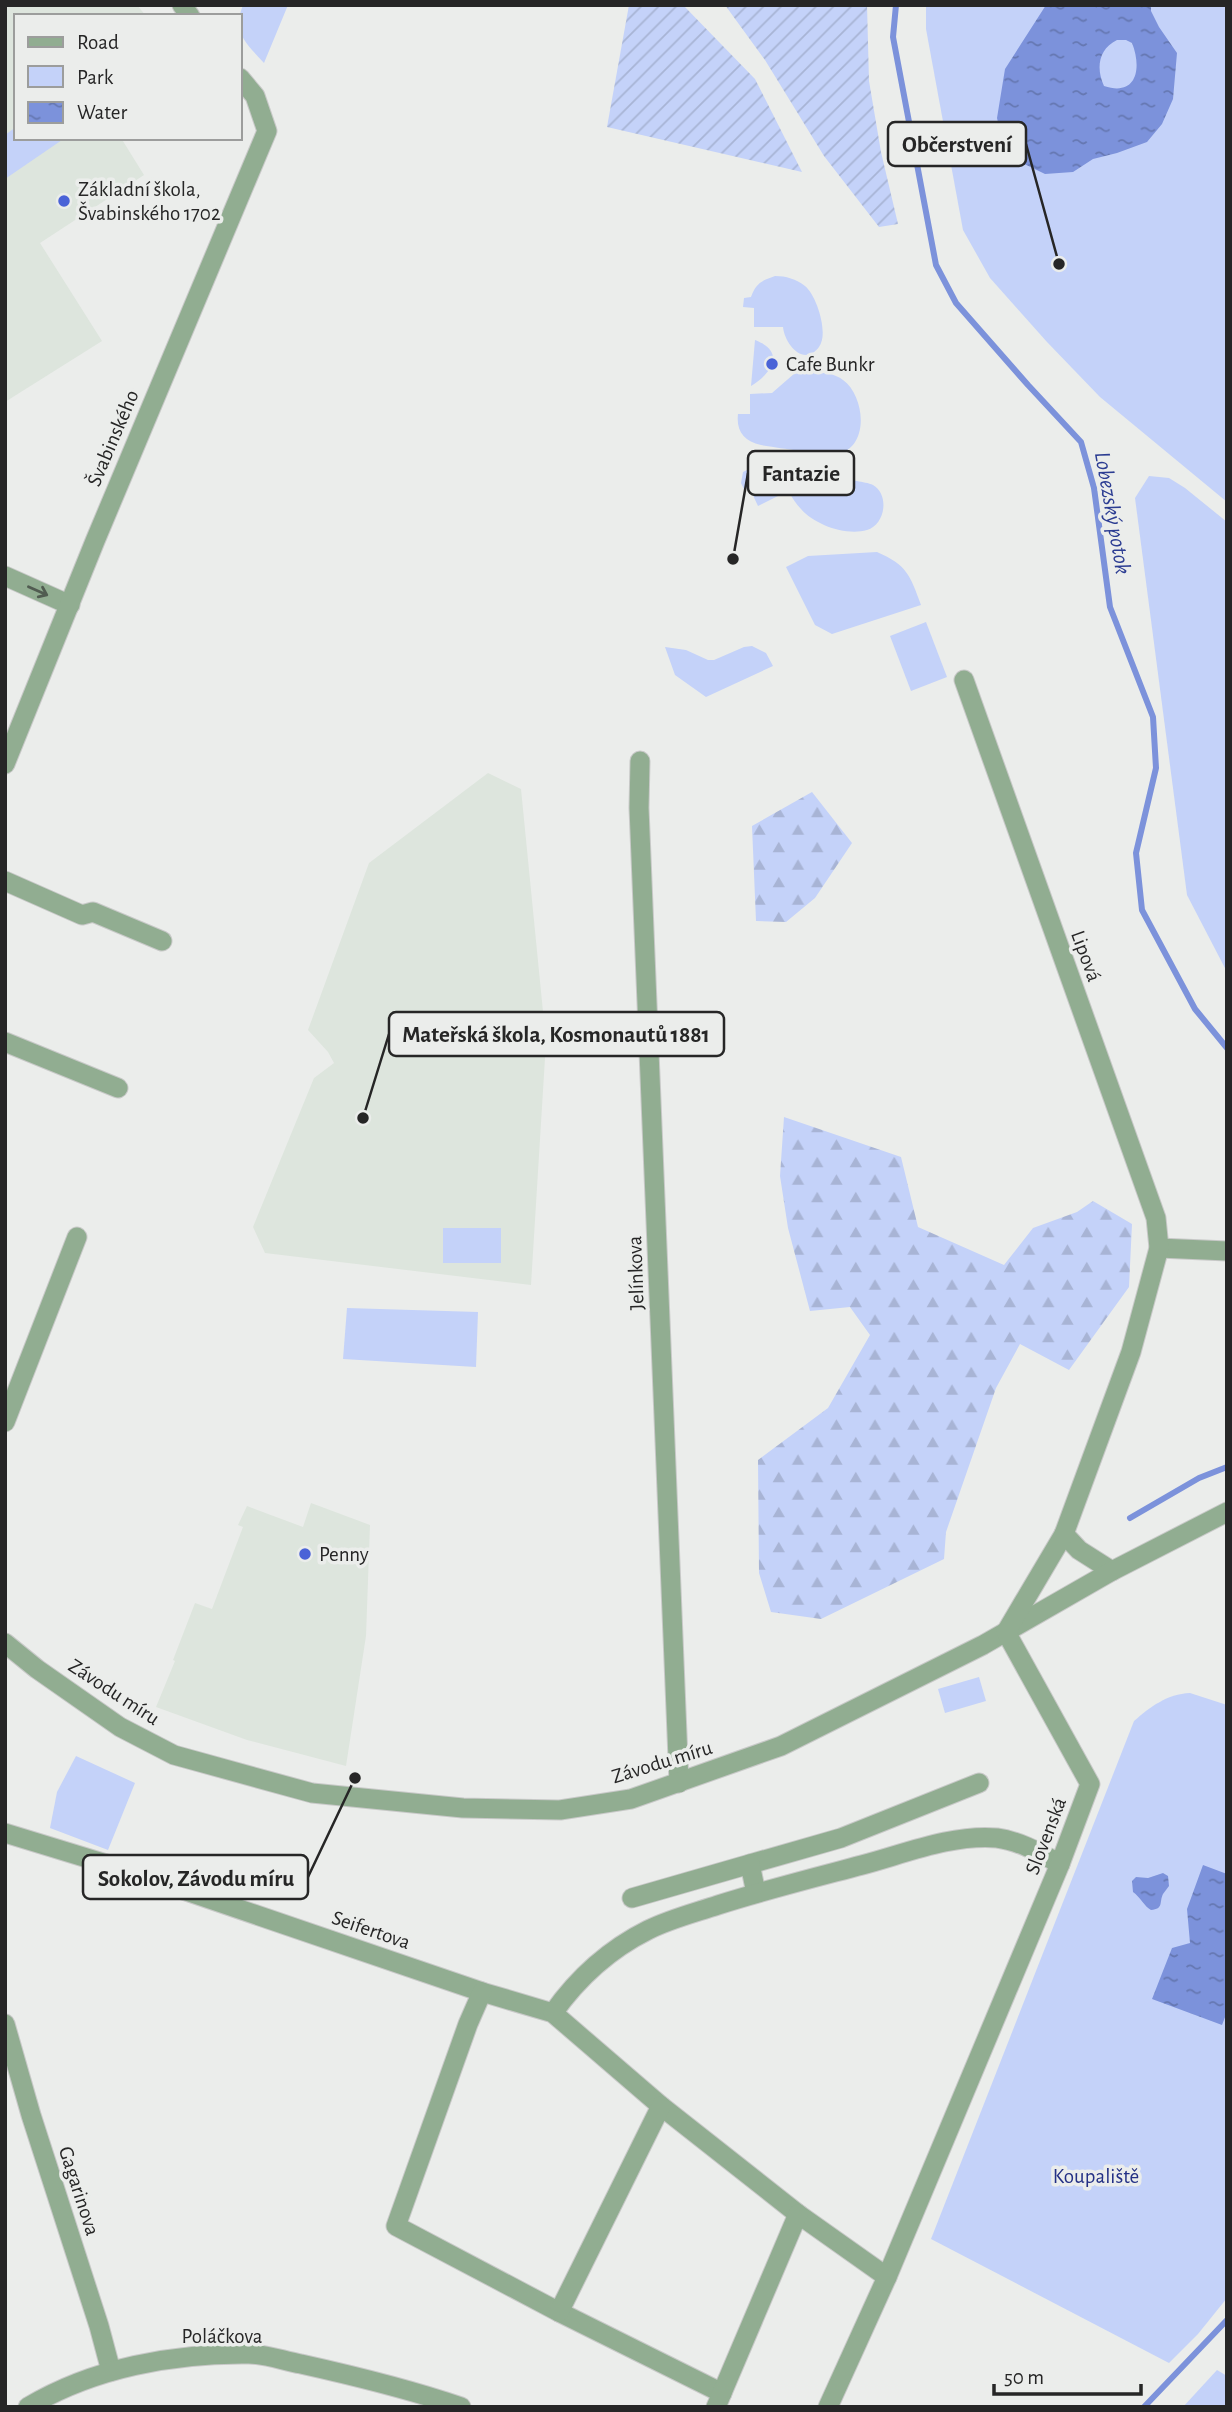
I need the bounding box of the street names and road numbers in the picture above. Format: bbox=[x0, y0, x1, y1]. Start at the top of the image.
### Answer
street label: Švabinského bbox=[81, 386, 143, 489]
street label: Lipová bbox=[1067, 928, 1105, 985]
street label: Jelínkova bbox=[624, 1235, 648, 1311]
street label: Závodu míru bbox=[65, 1655, 164, 1729]
street label: Závodu míru bbox=[609, 1737, 715, 1787]
street label: Slovenská bbox=[1022, 1794, 1070, 1877]
street label: Seifertova bbox=[329, 1907, 413, 1953]
street label: Gagarinova bbox=[55, 2144, 103, 2239]
street label: Poláčkova bbox=[182, 2326, 263, 2347]

